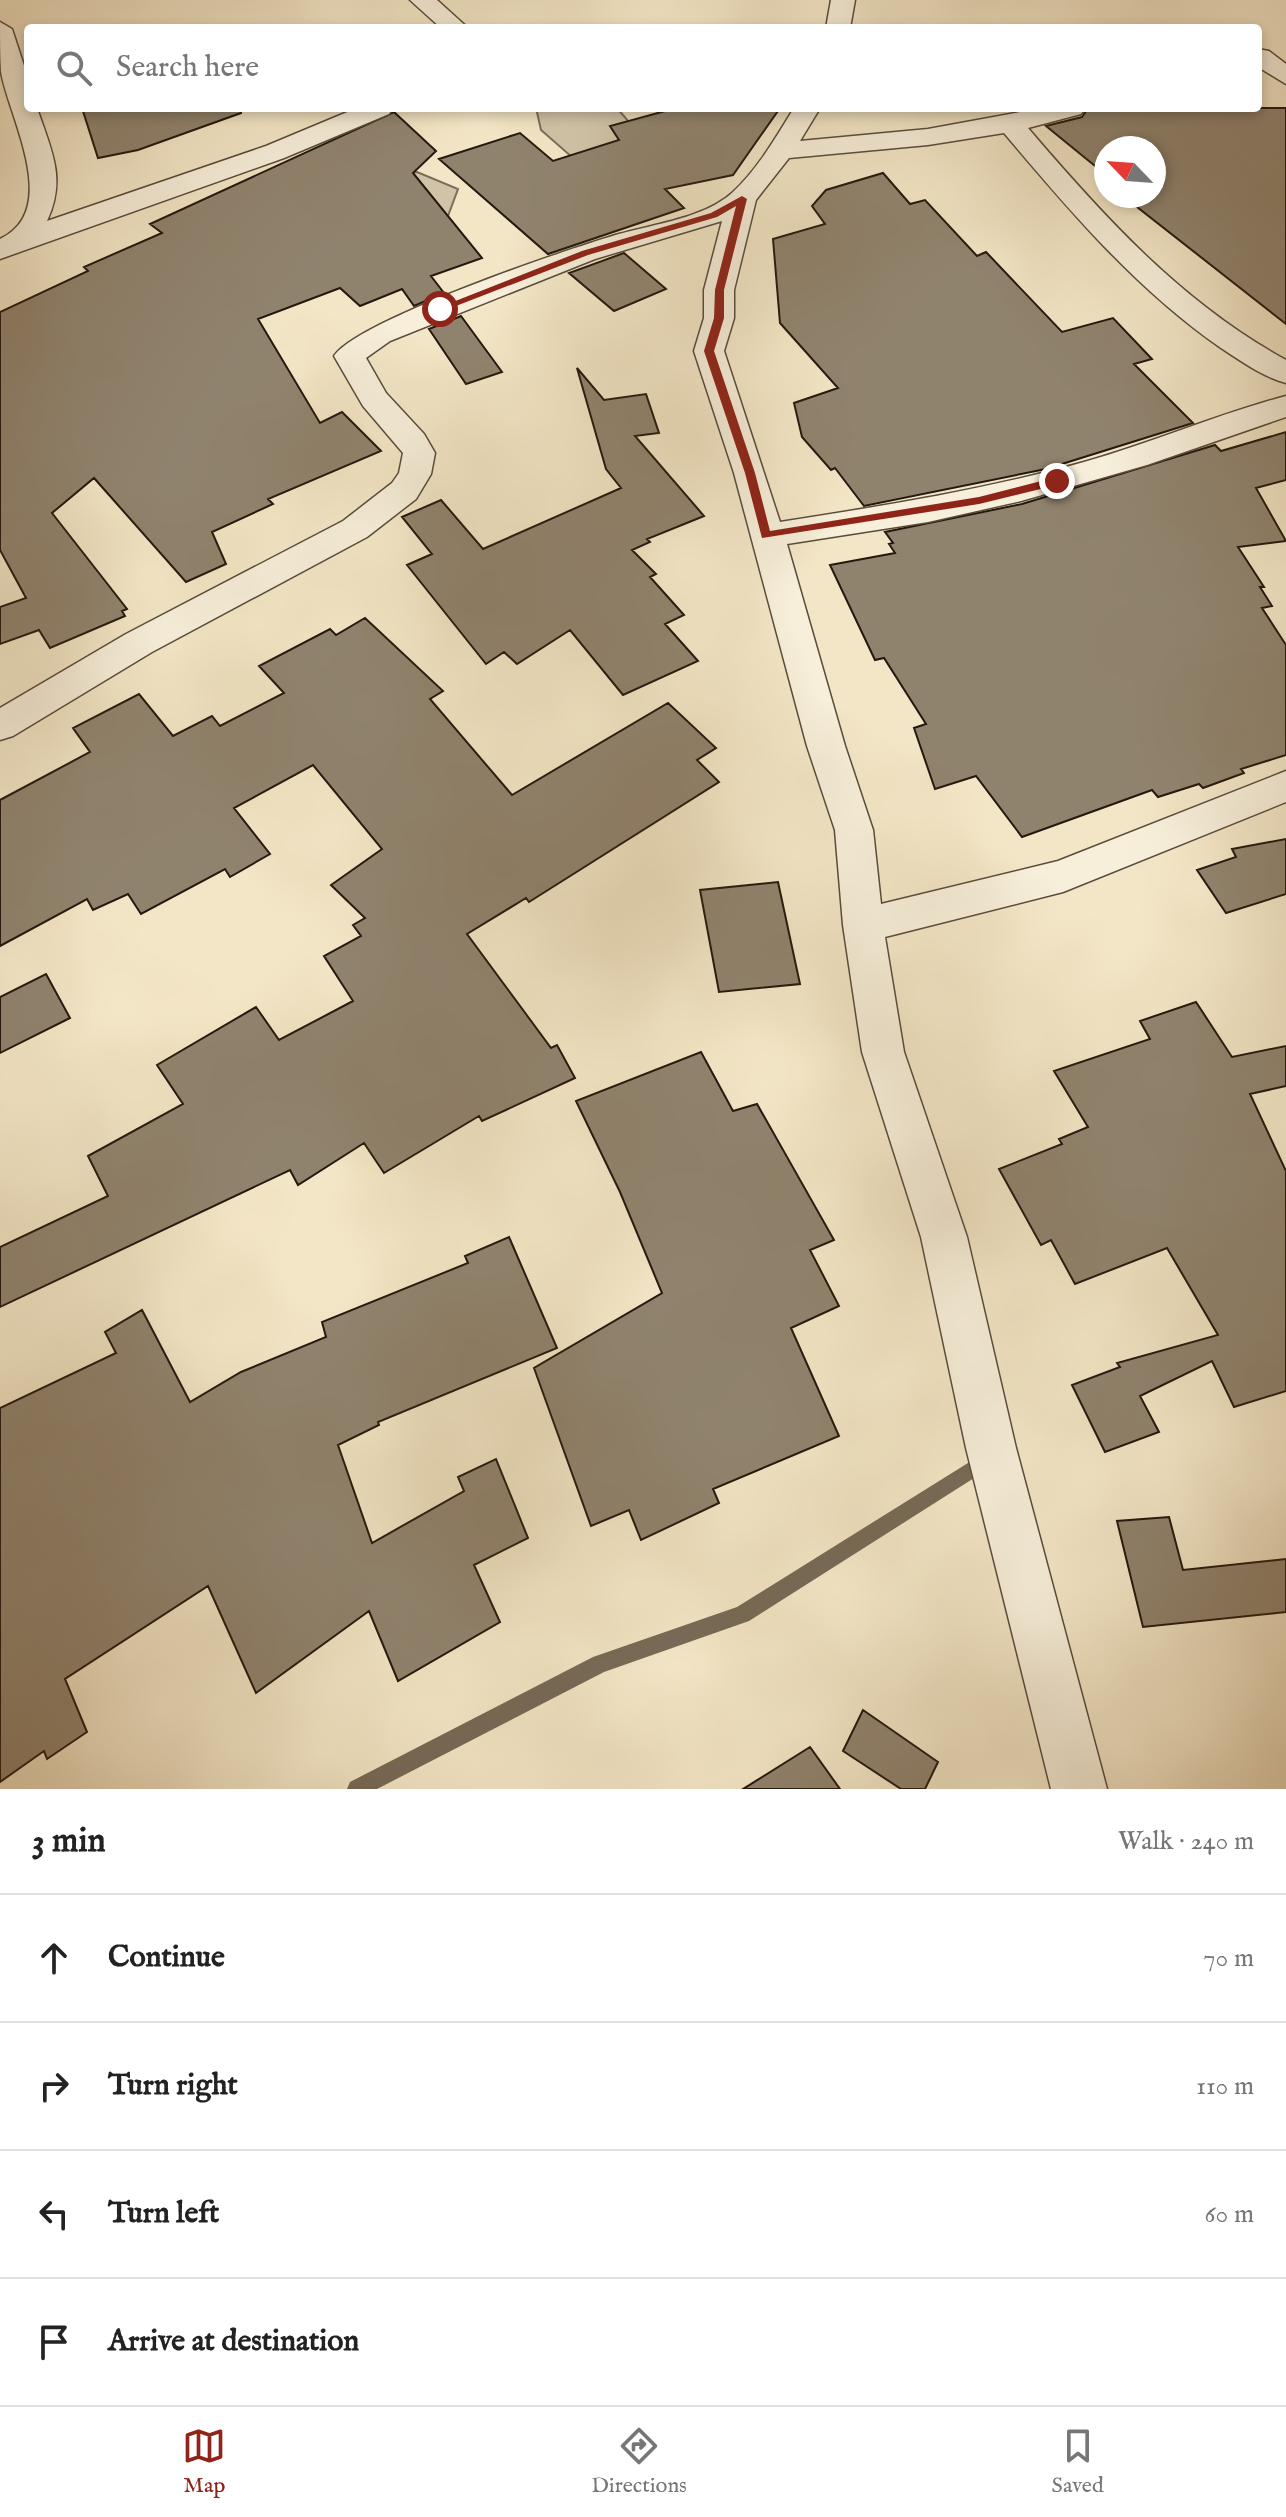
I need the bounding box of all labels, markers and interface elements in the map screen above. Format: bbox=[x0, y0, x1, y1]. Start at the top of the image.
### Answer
search box bbox=[24, 24, 1262, 112]
icon: search bbox=[52, 46, 96, 90]
text: Search here bbox=[116, 49, 259, 87]
north arrow bbox=[1094, 136, 1166, 208]
route start bbox=[422, 291, 458, 327]
route end bbox=[1039, 463, 1075, 499]
text: 3 min bbox=[32, 1820, 106, 1863]
text: Walk · 240 m bbox=[1118, 1825, 1254, 1858]
icon: ahead bbox=[32, 1936, 76, 1980]
text: Continue bbox=[108, 1939, 225, 1977]
text: 70 m bbox=[1203, 1942, 1254, 1975]
icon: right bbox=[32, 2064, 76, 2108]
text: Turn right bbox=[108, 2067, 238, 2105]
text: 110 m bbox=[1196, 2070, 1254, 2103]
icon: left bbox=[32, 2192, 76, 2236]
text: Turn left bbox=[108, 2195, 219, 2233]
text: 60 m bbox=[1205, 2198, 1254, 2231]
icon: arrive bbox=[32, 2320, 76, 2364]
text: Arrive at destination bbox=[108, 2323, 359, 2361]
tab: Map bbox=[182, 2424, 226, 2500]
tab: Directions bbox=[591, 2424, 687, 2500]
tab: Saved bbox=[1052, 2424, 1104, 2500]

